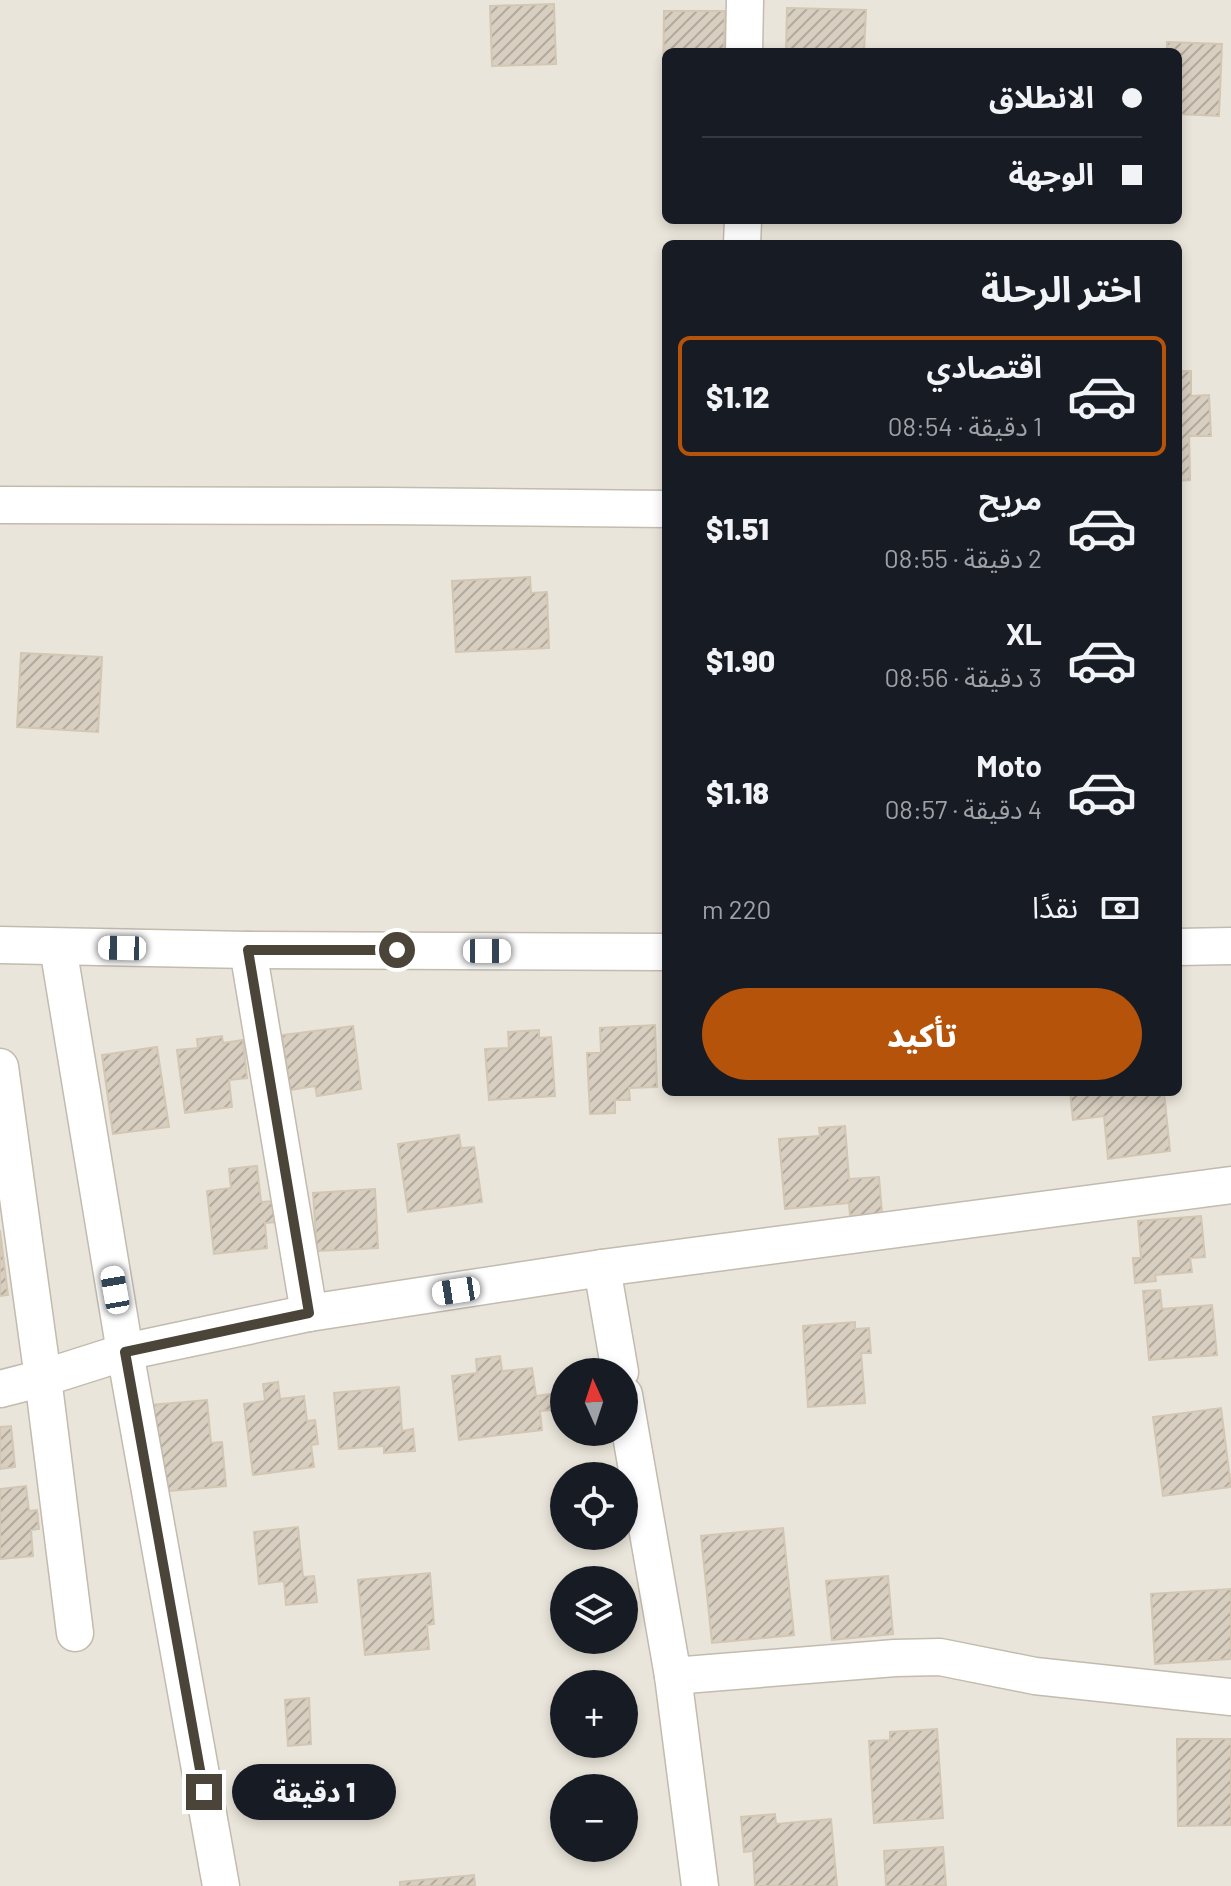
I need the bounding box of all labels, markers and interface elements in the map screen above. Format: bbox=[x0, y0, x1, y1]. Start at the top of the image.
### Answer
text: الانطلاق bbox=[989, 78, 1094, 114]
text: الوجهة bbox=[1009, 155, 1094, 191]
text: اختر الرحلة bbox=[981, 266, 1142, 309]
text: اقتصادي bbox=[927, 348, 1042, 384]
icon: car bbox=[1066, 360, 1138, 432]
text: $1.12 bbox=[706, 378, 770, 414]
text: 1 دقيقة · 08:54 bbox=[888, 410, 1042, 441]
text: مريح bbox=[979, 480, 1042, 516]
icon: car bbox=[1066, 492, 1138, 564]
text: $1.51 bbox=[706, 510, 769, 546]
text: 2 دقيقة · 08:55 bbox=[884, 542, 1042, 573]
text: XL bbox=[1006, 615, 1042, 651]
icon: car bbox=[1066, 624, 1138, 696]
text: $1.90 bbox=[706, 642, 775, 678]
text: 3 دقيقة · 08:56 bbox=[885, 661, 1042, 692]
text: Moto bbox=[976, 747, 1042, 783]
icon: car bbox=[1066, 756, 1138, 828]
text: $1.18 bbox=[706, 774, 769, 810]
text: 4 دقيقة · 08:57 bbox=[885, 793, 1042, 824]
icon: cash bbox=[1098, 886, 1142, 930]
text: نقدًا bbox=[1032, 888, 1078, 924]
text: 220 m bbox=[702, 893, 771, 924]
route start bbox=[379, 932, 415, 968]
car bbox=[98, 936, 146, 960]
car bbox=[463, 939, 511, 963]
button: تأكيد bbox=[702, 988, 1142, 1080]
car bbox=[99, 1264, 131, 1316]
car bbox=[430, 1275, 482, 1307]
north arrow bbox=[550, 1358, 638, 1446]
map controls bbox=[550, 1358, 638, 1862]
button: locate bbox=[550, 1462, 638, 1550]
button: layers bbox=[550, 1566, 638, 1654]
button: + bbox=[550, 1670, 638, 1758]
callout: 1 دقيقة bbox=[232, 1764, 396, 1820]
route end bbox=[186, 1774, 222, 1810]
button: − bbox=[550, 1774, 638, 1862]
text: 1 دقيقة bbox=[273, 1776, 355, 1807]

